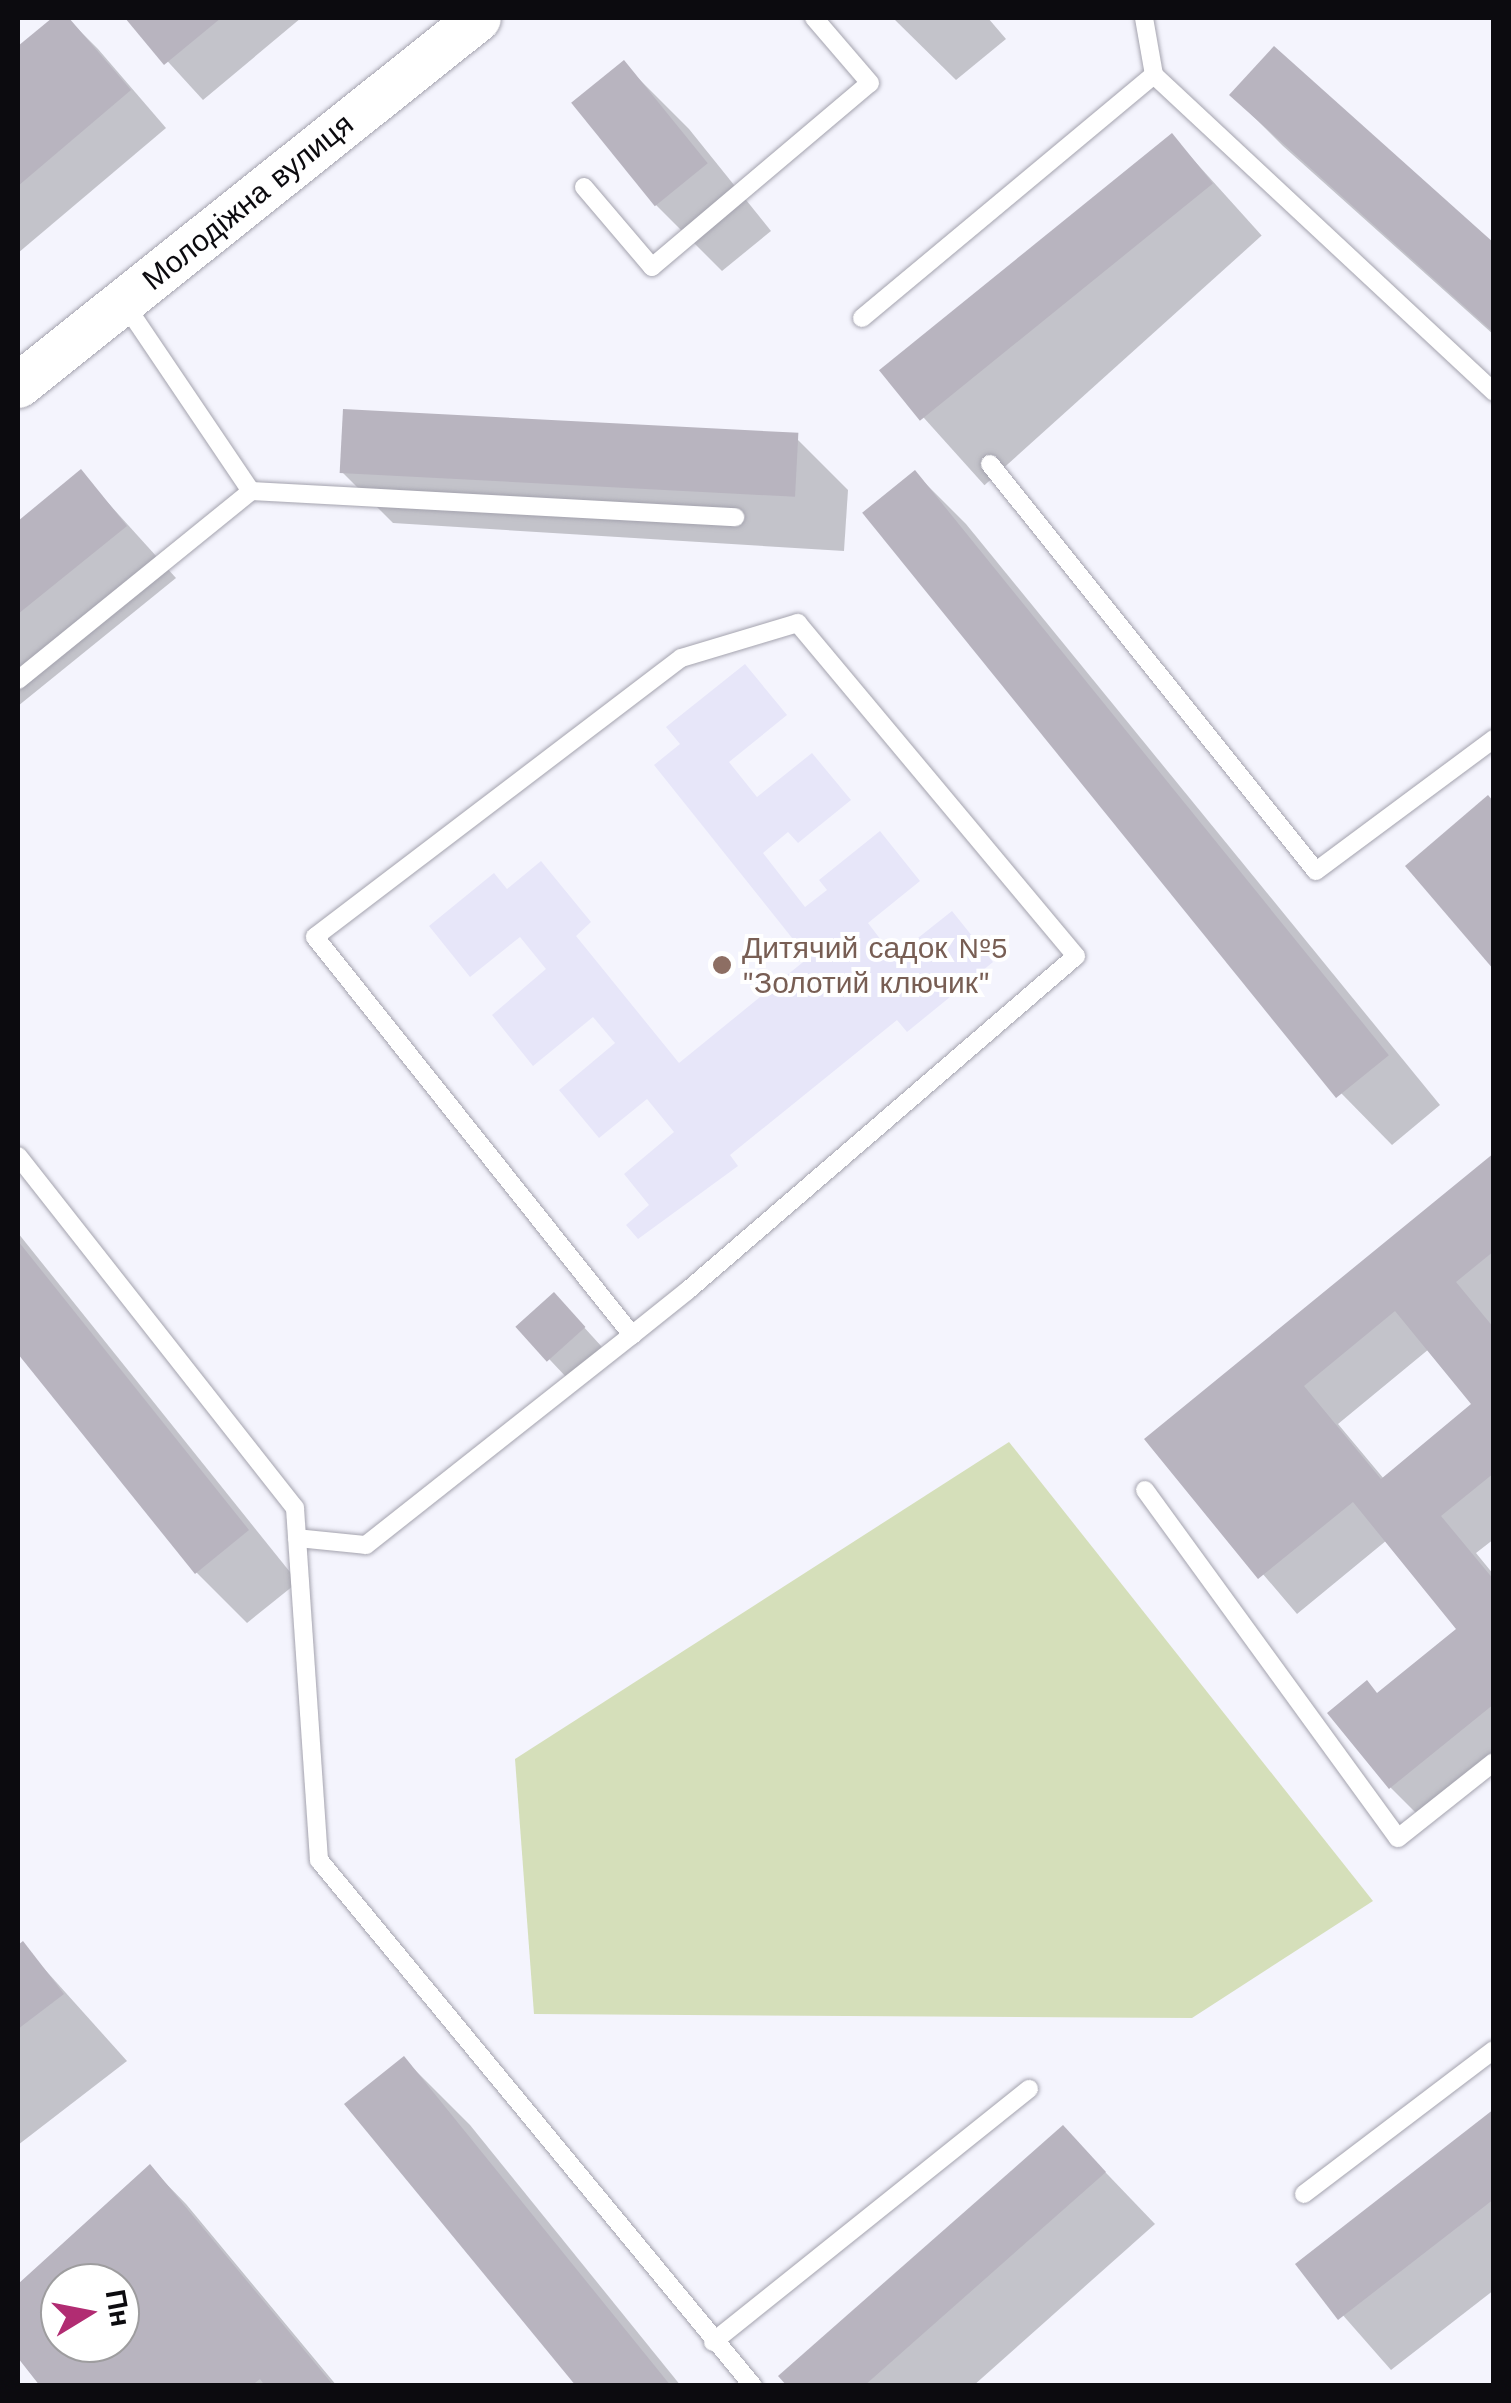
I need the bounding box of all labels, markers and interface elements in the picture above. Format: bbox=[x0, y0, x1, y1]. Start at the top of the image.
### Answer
street label: Молодіжна вулиця bbox=[136, 106, 360, 298]
place label: Дитячий садок №5 "Золотий ключик" bbox=[742, 930, 1008, 1000]
marker: Дитячий садок №5 "Золотий ключик" bbox=[711, 954, 733, 976]
north arrow bbox=[40, 2263, 140, 2363]
text: Пн bbox=[99, 2287, 138, 2329]

